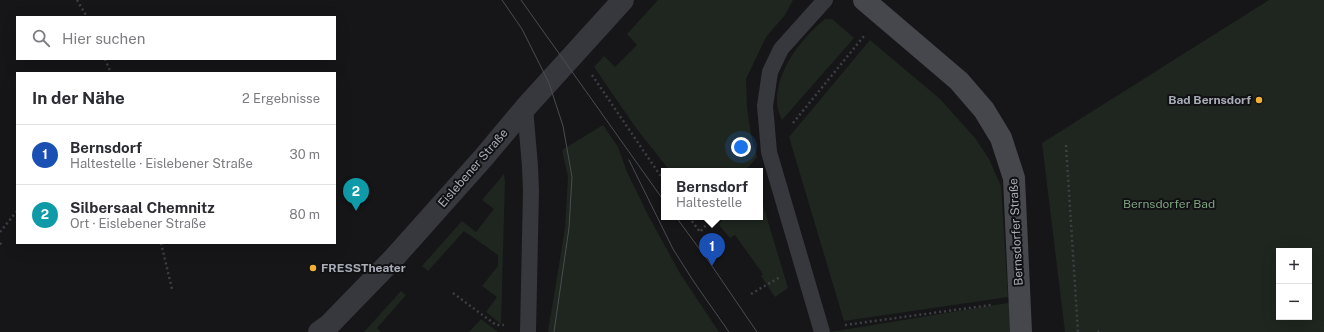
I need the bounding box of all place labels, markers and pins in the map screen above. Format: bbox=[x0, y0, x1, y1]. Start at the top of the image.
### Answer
place label: Bad Bernsdorf bbox=[1168, 93, 1251, 107]
marker: Bad Bernsdorf bbox=[1254, 95, 1264, 105]
pin: 2 bbox=[343, 178, 369, 211]
pin: 1 bbox=[699, 233, 725, 266]
place label: FRESSTheater bbox=[321, 261, 406, 275]
marker: FRESSTheater bbox=[308, 263, 318, 273]

